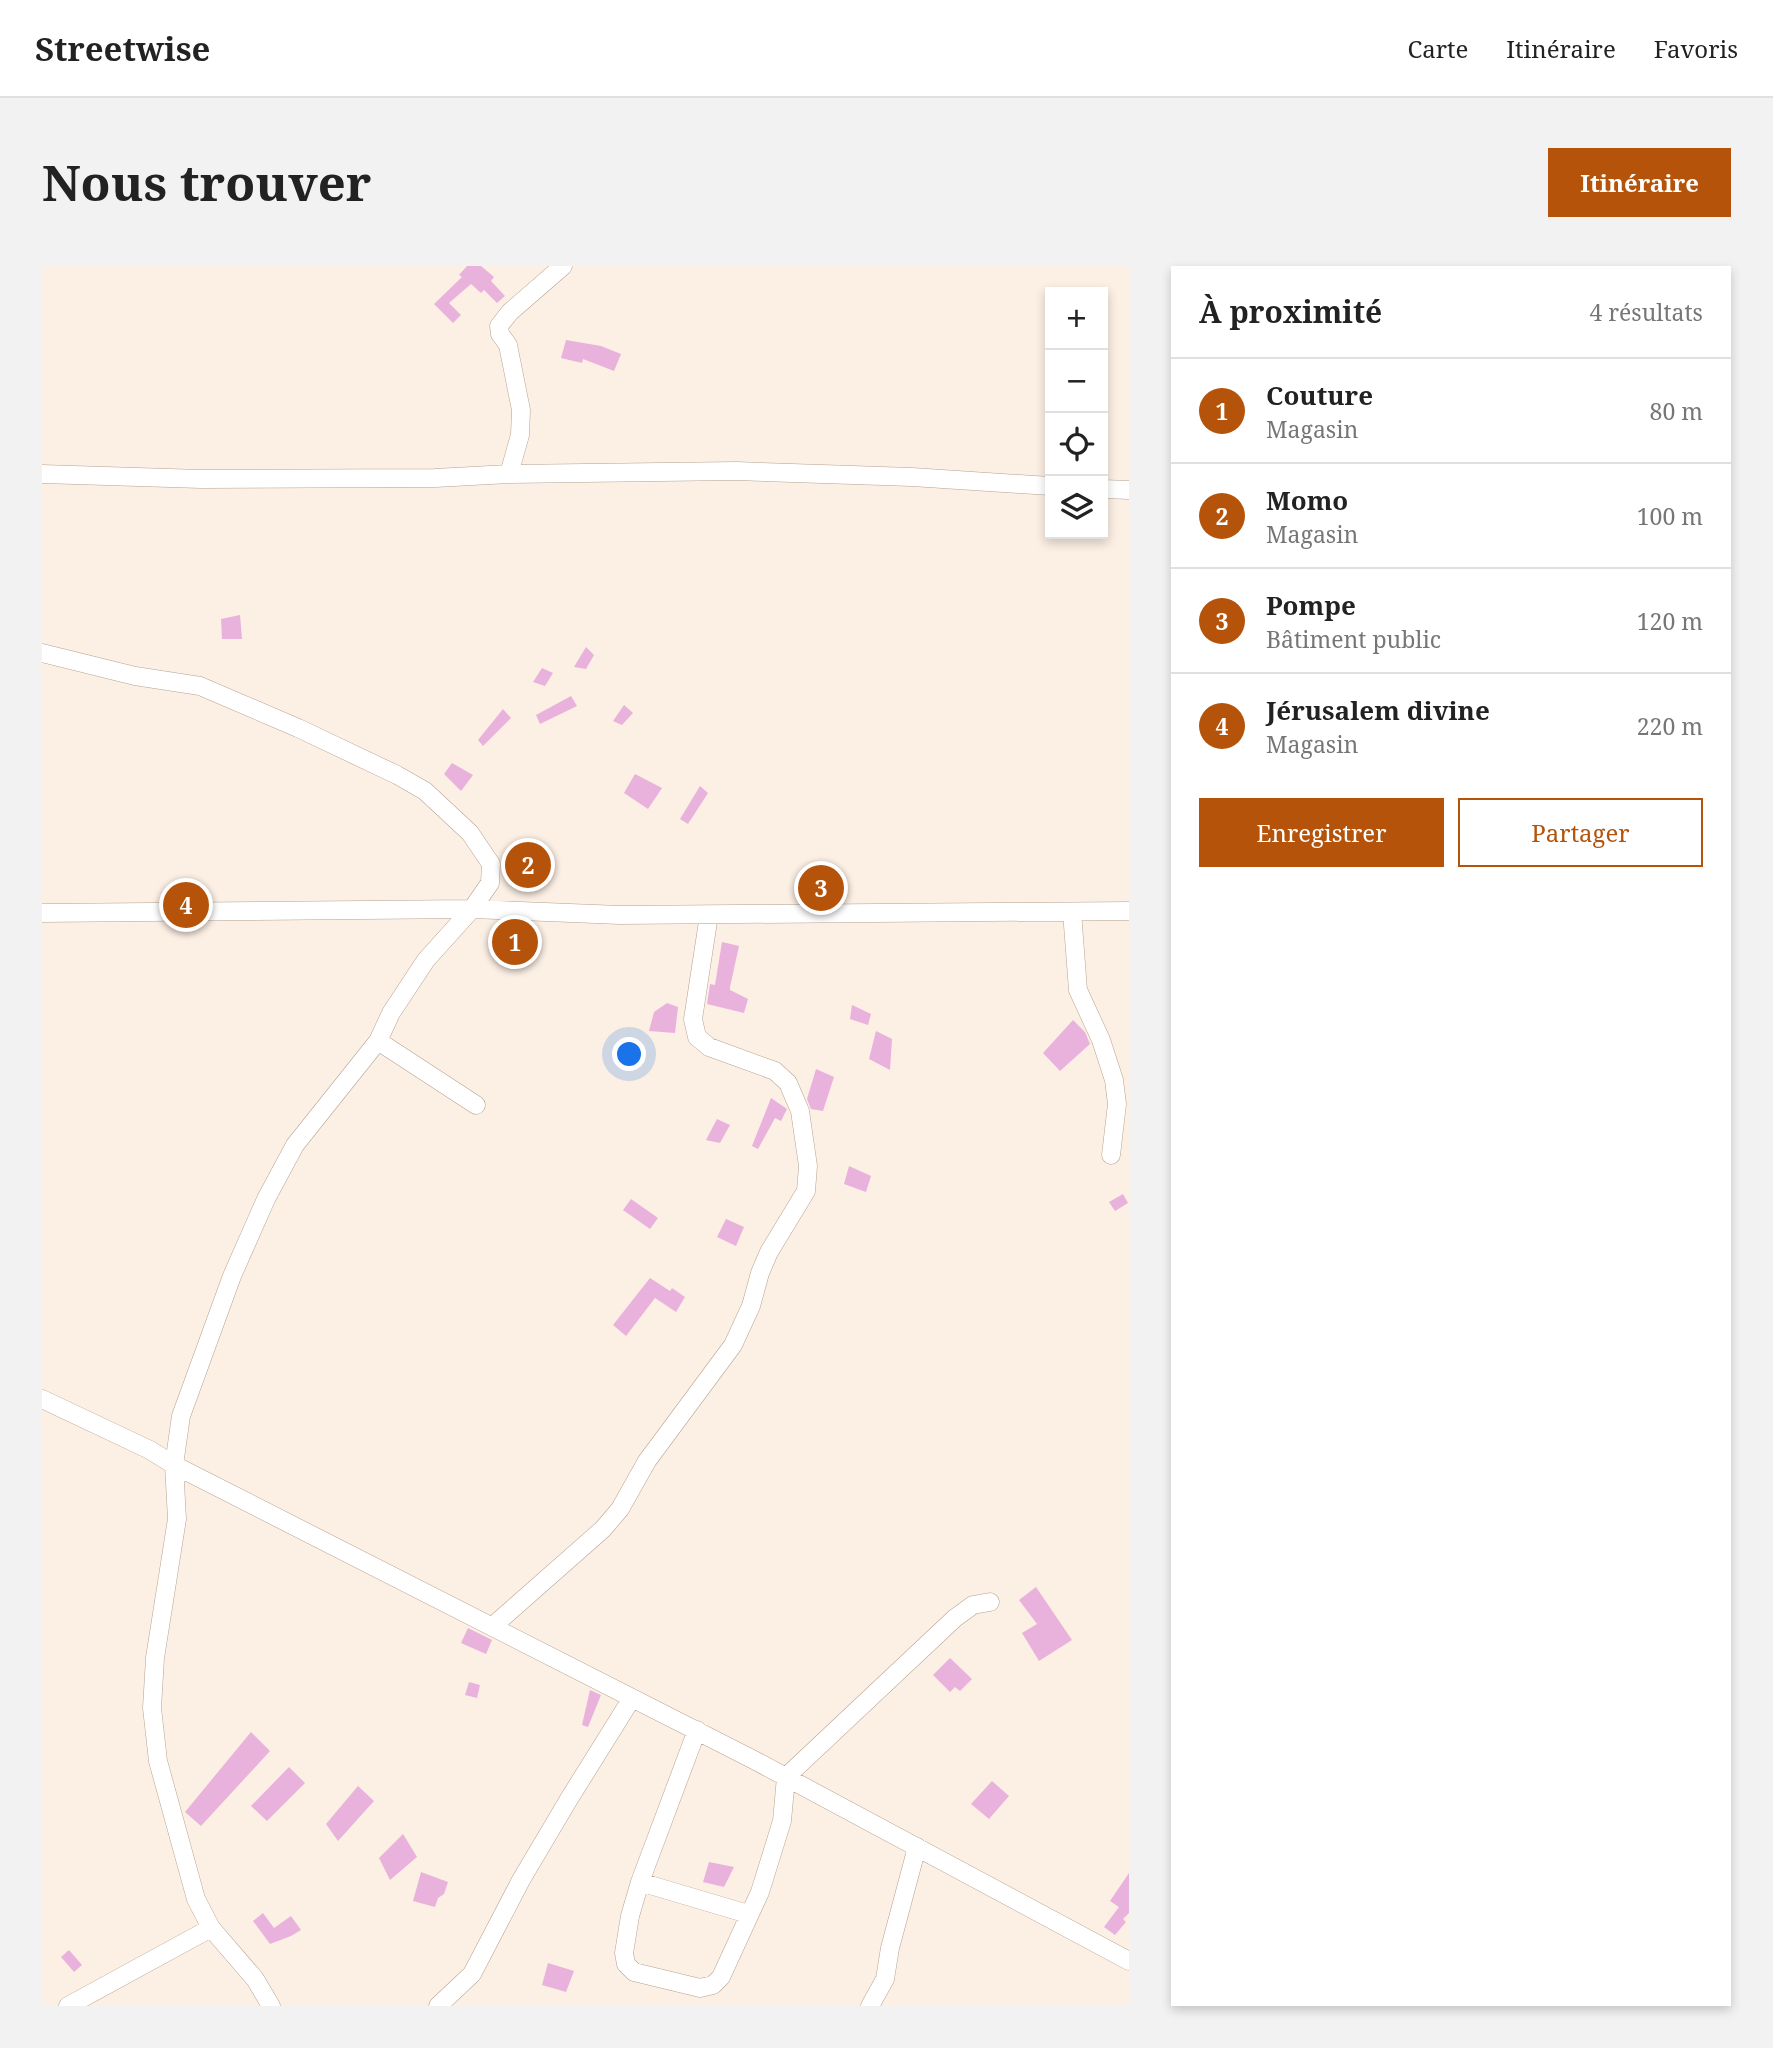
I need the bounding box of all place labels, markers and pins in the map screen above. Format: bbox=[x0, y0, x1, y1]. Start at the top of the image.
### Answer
pin: 2 bbox=[505, 839, 551, 891]
pin: 3 bbox=[798, 862, 844, 914]
pin: 4 bbox=[163, 879, 209, 931]
pin: 1 bbox=[492, 916, 538, 968]

